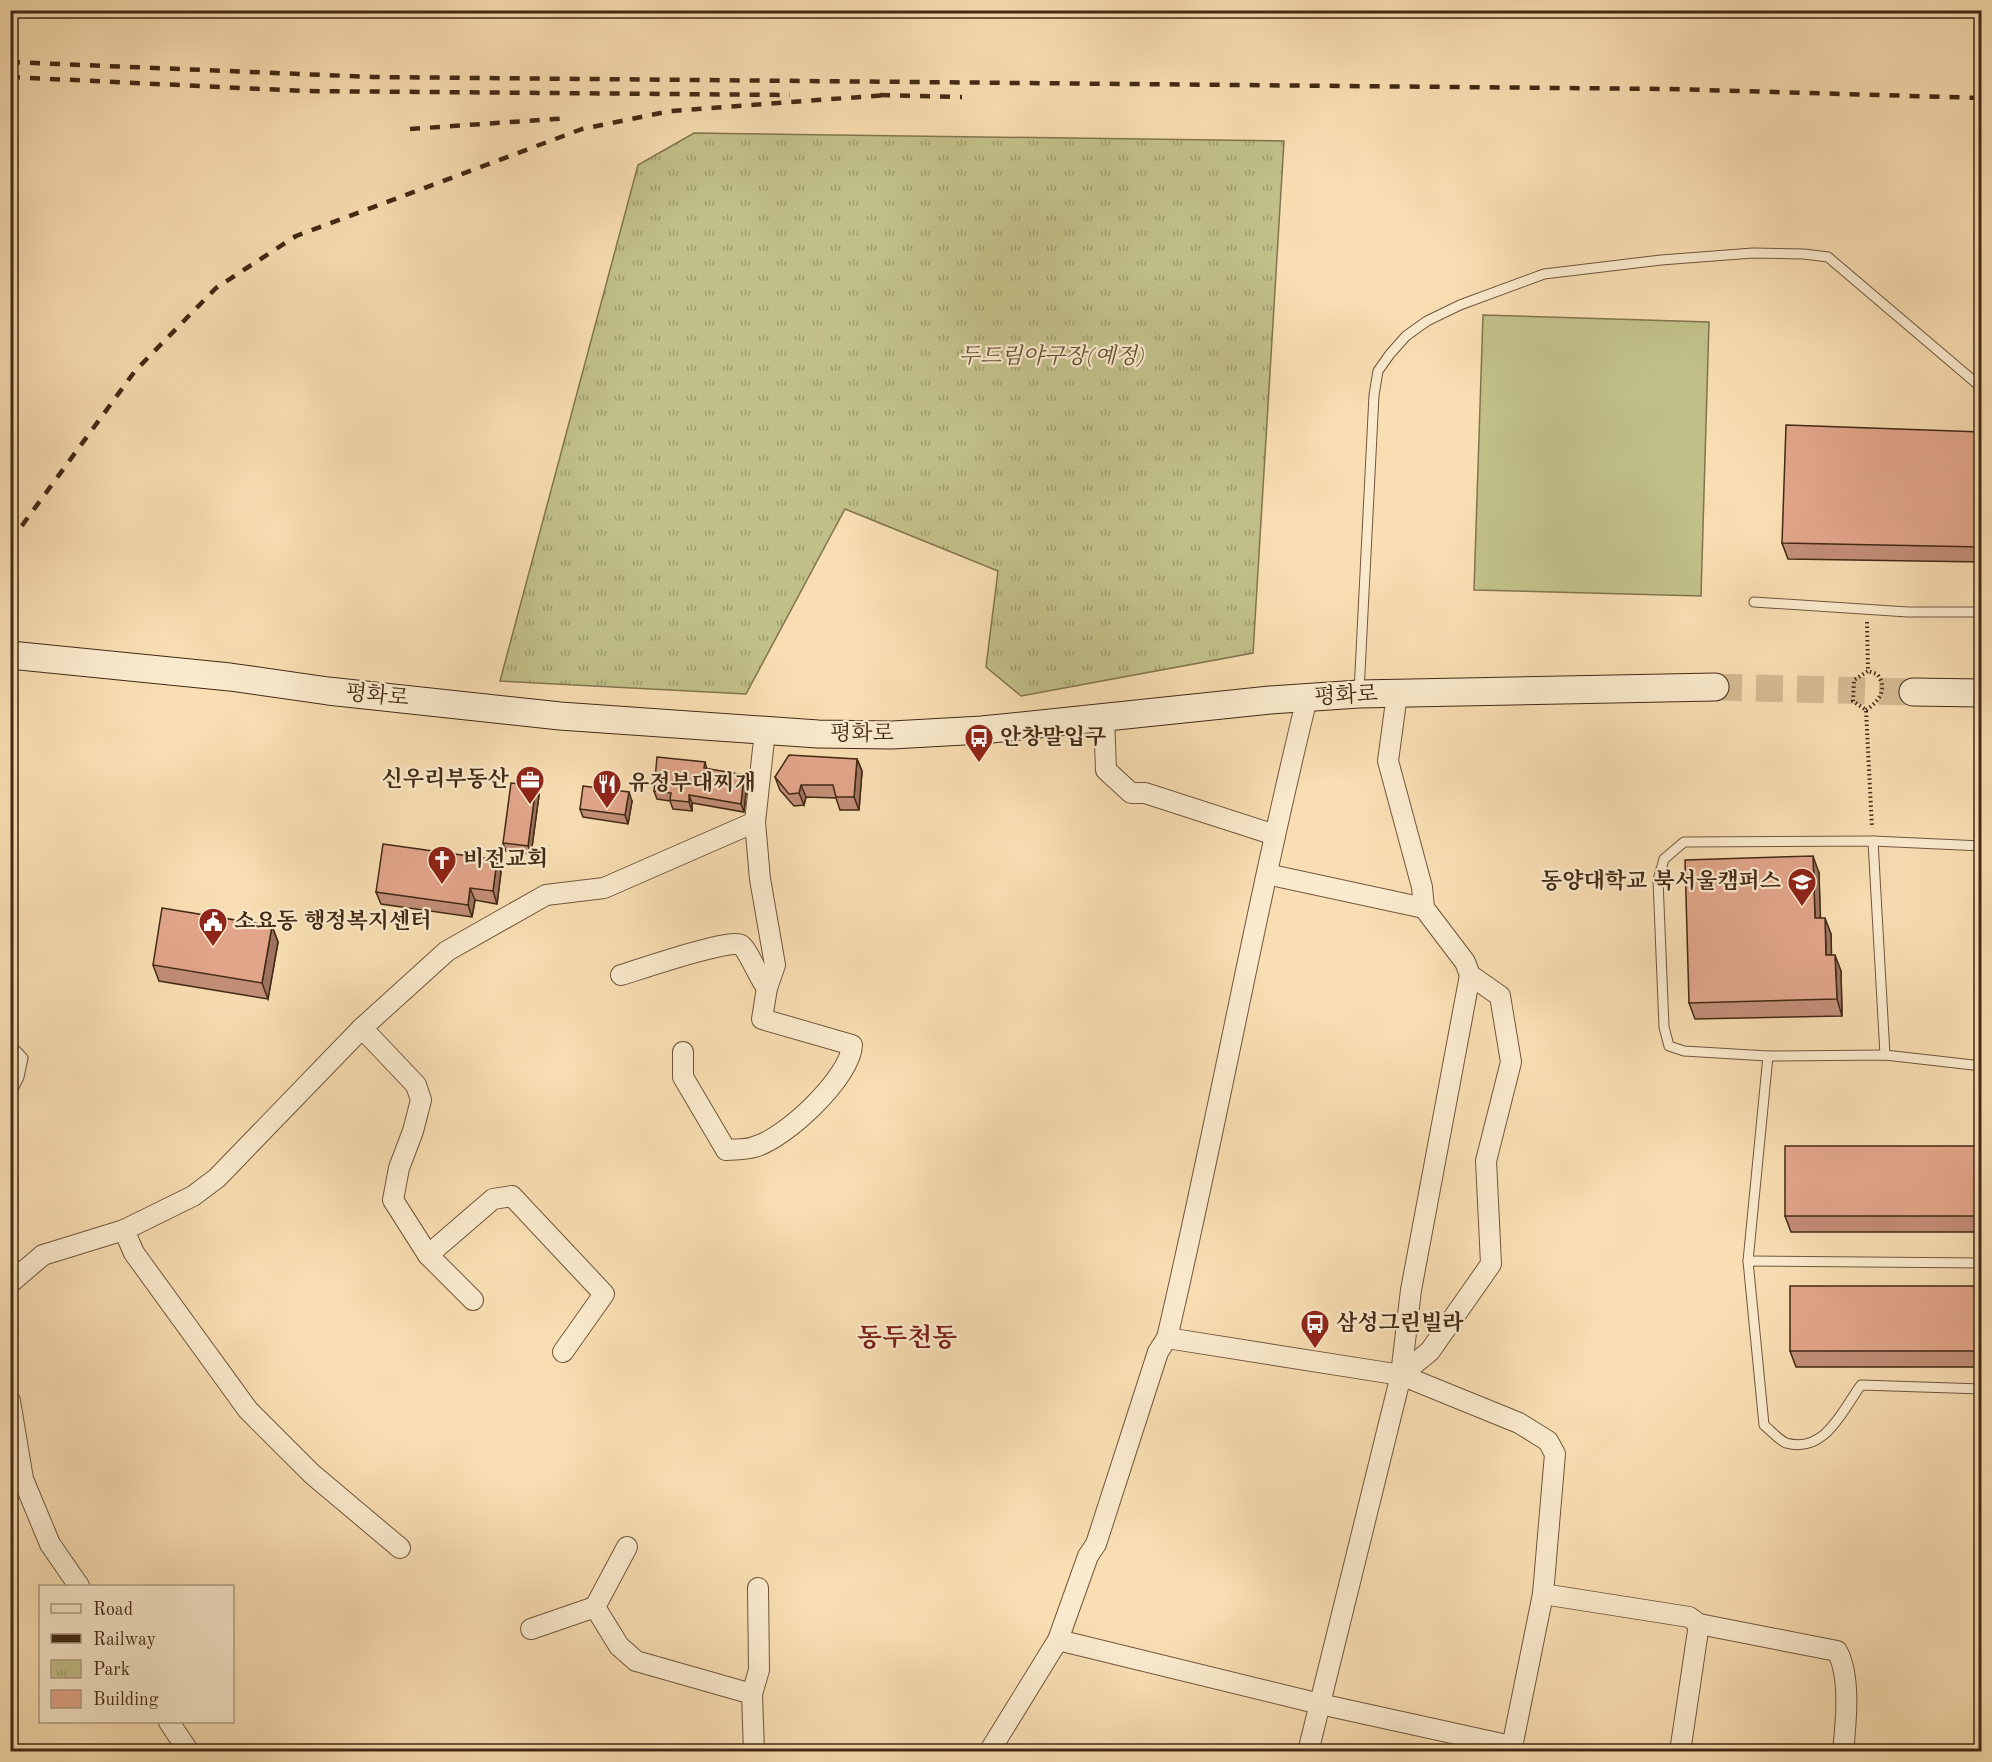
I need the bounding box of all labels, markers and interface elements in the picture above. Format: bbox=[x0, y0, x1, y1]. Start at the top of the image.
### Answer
park label: 두드림야구장(예정) bbox=[959, 344, 1145, 368]
street label: 평화로 bbox=[344, 681, 410, 710]
street label: 평화로 bbox=[1314, 682, 1378, 709]
street label: 평화로 bbox=[830, 722, 894, 745]
bus stop icon: 안창말입구 bbox=[963, 722, 995, 764]
place label: 안창말입구 bbox=[1000, 724, 1106, 749]
office icon: 신우리부동산 bbox=[514, 764, 546, 806]
place label: 신우리부동산 bbox=[381, 766, 510, 791]
restaurant icon: 유정부대찌개 bbox=[591, 768, 623, 810]
place label: 유정부대찌개 bbox=[628, 770, 756, 795]
church icon: 비전교회 bbox=[426, 844, 458, 886]
place label: 비전교회 bbox=[463, 846, 548, 871]
school or university icon: 동양대학교 북서울캠퍼스 bbox=[1786, 866, 1818, 908]
place label: 동양대학교 북서울캠퍼스 bbox=[1541, 868, 1781, 893]
public building icon: 소요동 행정복지센터 bbox=[197, 906, 229, 948]
place label: 소요동 행정복지센터 bbox=[234, 908, 431, 933]
bus stop icon: 삼성그린빌라 bbox=[1299, 1308, 1331, 1350]
place label: 삼성그린빌라 bbox=[1336, 1310, 1464, 1335]
district label: 동두천동 bbox=[857, 1323, 957, 1352]
legend bbox=[39, 1585, 234, 1723]
text: Road bbox=[93, 1601, 133, 1619]
text: Railway bbox=[93, 1631, 156, 1649]
text: Park bbox=[93, 1661, 130, 1679]
text: Building bbox=[93, 1691, 159, 1709]

